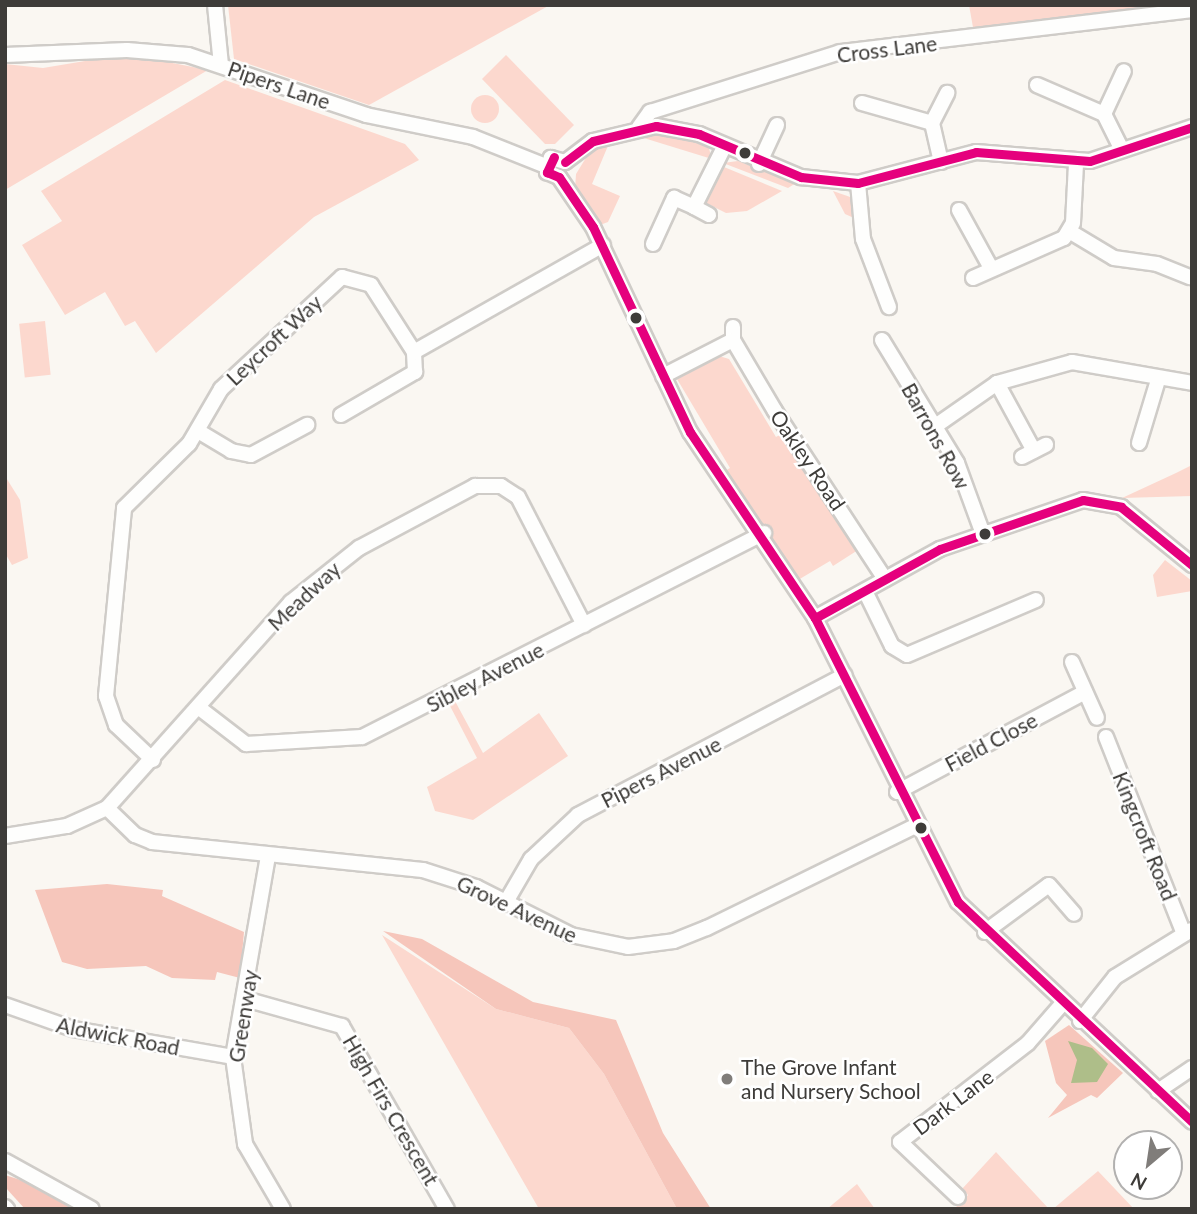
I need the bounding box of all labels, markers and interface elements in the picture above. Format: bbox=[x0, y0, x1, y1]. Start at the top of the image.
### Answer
street label: Cross Lane bbox=[836, 30, 938, 68]
street label: Pipers Lane bbox=[225, 56, 333, 114]
unlabelled marker bbox=[738, 146, 752, 160]
street label: Leycroft Way bbox=[221, 289, 327, 391]
unlabelled marker bbox=[629, 311, 643, 325]
street label: Barrons Row bbox=[896, 379, 976, 493]
street label: Oakley Road bbox=[765, 405, 851, 515]
unlabelled marker bbox=[978, 527, 992, 541]
street label: Meadway bbox=[263, 556, 345, 636]
street label: Sibley Avenue bbox=[422, 636, 548, 718]
street label: Field Close bbox=[940, 707, 1042, 777]
street label: Pipers Avenue bbox=[596, 731, 726, 813]
street label: Kingcroft Road bbox=[1108, 768, 1182, 904]
unlabelled marker bbox=[914, 821, 928, 835]
street label: Grove Avenue bbox=[453, 870, 581, 948]
street label: Greenway bbox=[223, 968, 263, 1064]
street label: Aldwick Road bbox=[54, 1012, 182, 1060]
street label: High Firs Crescent bbox=[338, 1030, 444, 1190]
place label: The Grove Infant and Nursery School bbox=[741, 1054, 921, 1104]
street label: Dark Lane bbox=[908, 1064, 998, 1140]
marker: The Grove Infant and Nursery School bbox=[719, 1071, 735, 1087]
north arrow bbox=[1113, 1130, 1183, 1200]
text: N bbox=[1127, 1168, 1151, 1196]

